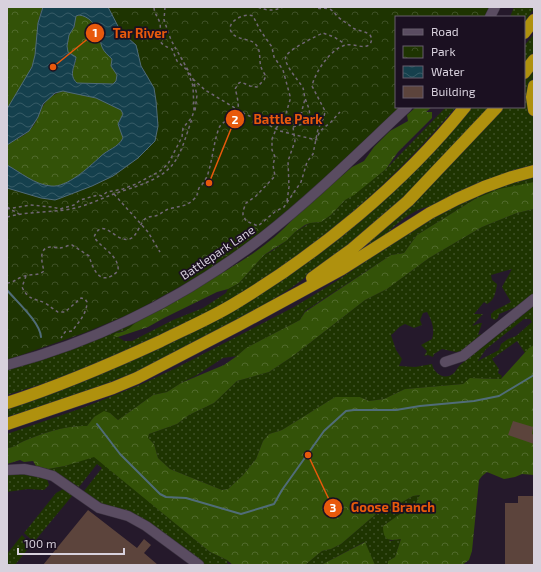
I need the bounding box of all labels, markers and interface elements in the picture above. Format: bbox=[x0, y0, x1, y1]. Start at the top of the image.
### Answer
legend bbox=[395, 16, 525, 108]
callout: Tar River bbox=[85, 21, 175, 46]
text: Road bbox=[431, 24, 459, 38]
text: 1 bbox=[92, 25, 98, 39]
text: Tar River bbox=[113, 25, 168, 41]
text: Park bbox=[431, 44, 456, 58]
text: Water bbox=[431, 64, 465, 78]
text: Building bbox=[431, 84, 476, 98]
callout: Battle Park bbox=[225, 107, 330, 132]
text: Battle Park bbox=[254, 111, 323, 127]
text: 2 bbox=[232, 112, 239, 126]
street label: Battlepark Lane bbox=[177, 222, 257, 282]
callout: Goose Branch bbox=[323, 495, 443, 520]
text: Goose Branch bbox=[351, 499, 435, 515]
text: 3 bbox=[330, 500, 337, 514]
scale bar bbox=[18, 530, 124, 556]
text: 100 m bbox=[24, 536, 56, 550]

